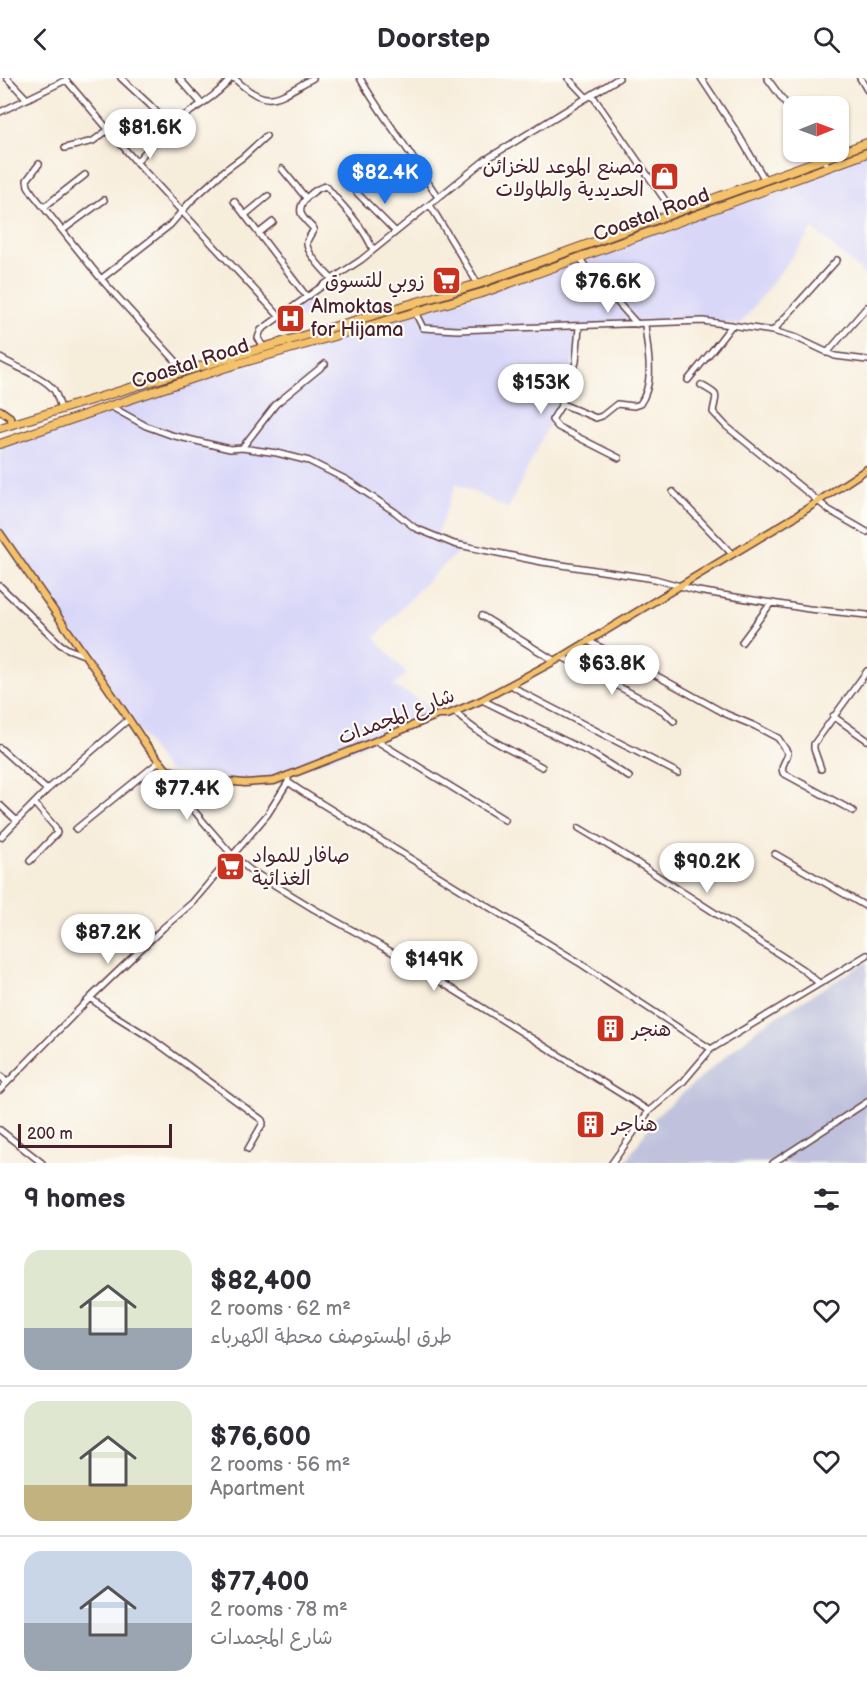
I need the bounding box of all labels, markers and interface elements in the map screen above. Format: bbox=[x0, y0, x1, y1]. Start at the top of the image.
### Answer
icon: back bbox=[24, 23, 57, 56]
text: Doorstep bbox=[377, 23, 490, 55]
icon: search bbox=[810, 23, 843, 56]
north arrow bbox=[783, 96, 849, 162]
map controls bbox=[783, 96, 849, 162]
pin: $81.6K bbox=[101, 109, 199, 160]
text: $81.6K bbox=[118, 116, 182, 140]
pin: $82.4K bbox=[336, 154, 434, 205]
place label: مصنع الموعد للخزائن الحديدية والطاولات bbox=[483, 155, 644, 202]
text: $82.4K bbox=[352, 161, 418, 185]
shop icon: مصنع الموعد للخزائن الحديدية والطاولات bbox=[649, 161, 681, 193]
street label: Coastal Road bbox=[590, 183, 713, 247]
pin: $76.6K bbox=[559, 263, 657, 314]
supermarket icon: زوبي للتسوق bbox=[430, 264, 462, 296]
place label: زوبي للتسوق bbox=[325, 269, 425, 298]
text: $76.6K bbox=[575, 270, 641, 294]
place label: Almoktas for Hijama bbox=[311, 295, 404, 342]
hospital icon: Almoktas for Hijama bbox=[274, 302, 306, 334]
street label: Coastal Road bbox=[129, 334, 252, 394]
pin: $153K bbox=[499, 364, 583, 415]
text: $153K bbox=[512, 371, 570, 395]
pin: $63.8K bbox=[563, 645, 661, 696]
text: $63.8K bbox=[579, 652, 646, 676]
street label: شارع المجمدات bbox=[335, 684, 458, 751]
pin: $77.4K bbox=[138, 770, 236, 821]
text: $77.4K bbox=[154, 777, 220, 801]
pin: $90.2K bbox=[658, 843, 756, 894]
place label: صافار للمواد الغذائية bbox=[252, 844, 350, 891]
supermarket icon: صافار للمواد الغذائية bbox=[215, 850, 247, 882]
text: $90.2K bbox=[673, 850, 741, 874]
pin: $87.2K bbox=[59, 914, 157, 965]
text: $87.2K bbox=[75, 921, 141, 945]
pin: $149K bbox=[392, 941, 476, 992]
text: $149K bbox=[405, 948, 463, 972]
building icon: هنجر bbox=[595, 1013, 627, 1045]
place label: هنجر bbox=[630, 1018, 671, 1042]
building icon: هناجر bbox=[575, 1108, 607, 1140]
place label: هناجر bbox=[610, 1113, 658, 1137]
scale bar bbox=[18, 1121, 172, 1148]
text: 200 m bbox=[27, 1125, 73, 1144]
icon: filters bbox=[810, 1183, 843, 1216]
text: 9 homes bbox=[24, 1184, 125, 1215]
text: $82,400 bbox=[210, 1266, 312, 1297]
icon: home bbox=[72, 1274, 144, 1346]
icon: heart bbox=[810, 1294, 843, 1327]
text: 2 rooms · 62 m² bbox=[210, 1297, 351, 1321]
text: طرق المستوصف محطة الكهرباء bbox=[210, 1325, 452, 1349]
text: $76,600 bbox=[210, 1422, 311, 1453]
icon: home bbox=[72, 1425, 144, 1497]
icon: heart bbox=[810, 1445, 843, 1478]
text: 2 rooms · 56 m² bbox=[210, 1453, 350, 1477]
text: Apartment bbox=[210, 1477, 305, 1501]
text: $77,400 bbox=[210, 1567, 309, 1598]
icon: home bbox=[72, 1575, 144, 1647]
icon: heart bbox=[810, 1595, 843, 1628]
text: 2 rooms · 78 m² bbox=[210, 1598, 348, 1622]
text: شارع المجمدات bbox=[210, 1626, 333, 1650]

